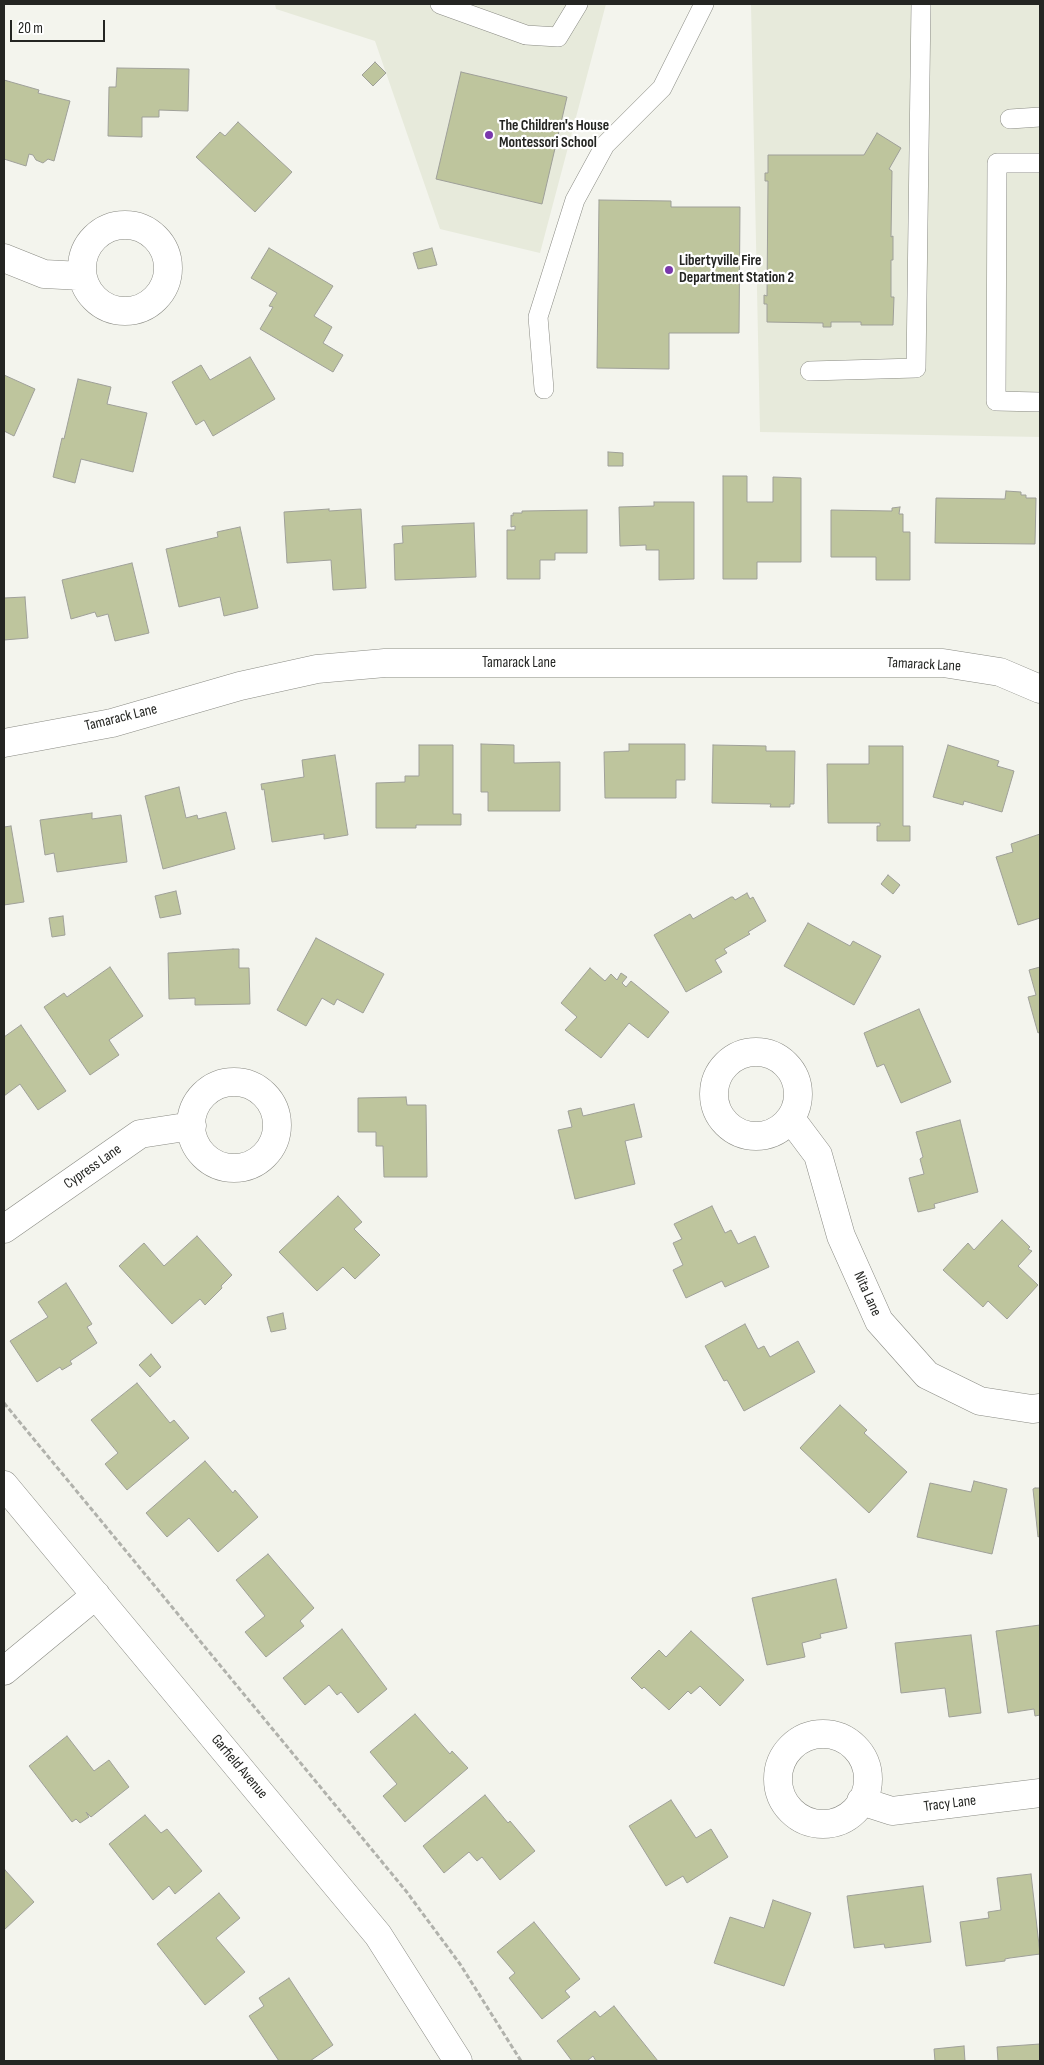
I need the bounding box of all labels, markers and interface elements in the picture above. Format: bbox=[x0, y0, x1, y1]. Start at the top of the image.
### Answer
scale bar bbox=[12, 10, 108, 42]
text: 20 m bbox=[18, 19, 43, 38]
place label: The Children's House Montessori School bbox=[499, 117, 609, 152]
marker: The Children's House Montessori School bbox=[483, 129, 495, 141]
place label: Libertyville Fire Department Station 2 bbox=[679, 252, 794, 287]
marker: Libertyville Fire Department Station 2 bbox=[663, 264, 675, 276]
street label: Tamarack Lane bbox=[482, 654, 556, 672]
street label: Tamarack Lane bbox=[887, 654, 961, 676]
street label: Tamarack Lane bbox=[83, 700, 159, 736]
street label: Cypress Lane bbox=[61, 1141, 125, 1193]
street label: Nita Lane bbox=[849, 1269, 885, 1319]
street label: Garfield Avenue bbox=[207, 1731, 271, 1803]
street label: Tracy Lane bbox=[923, 1792, 977, 1816]

